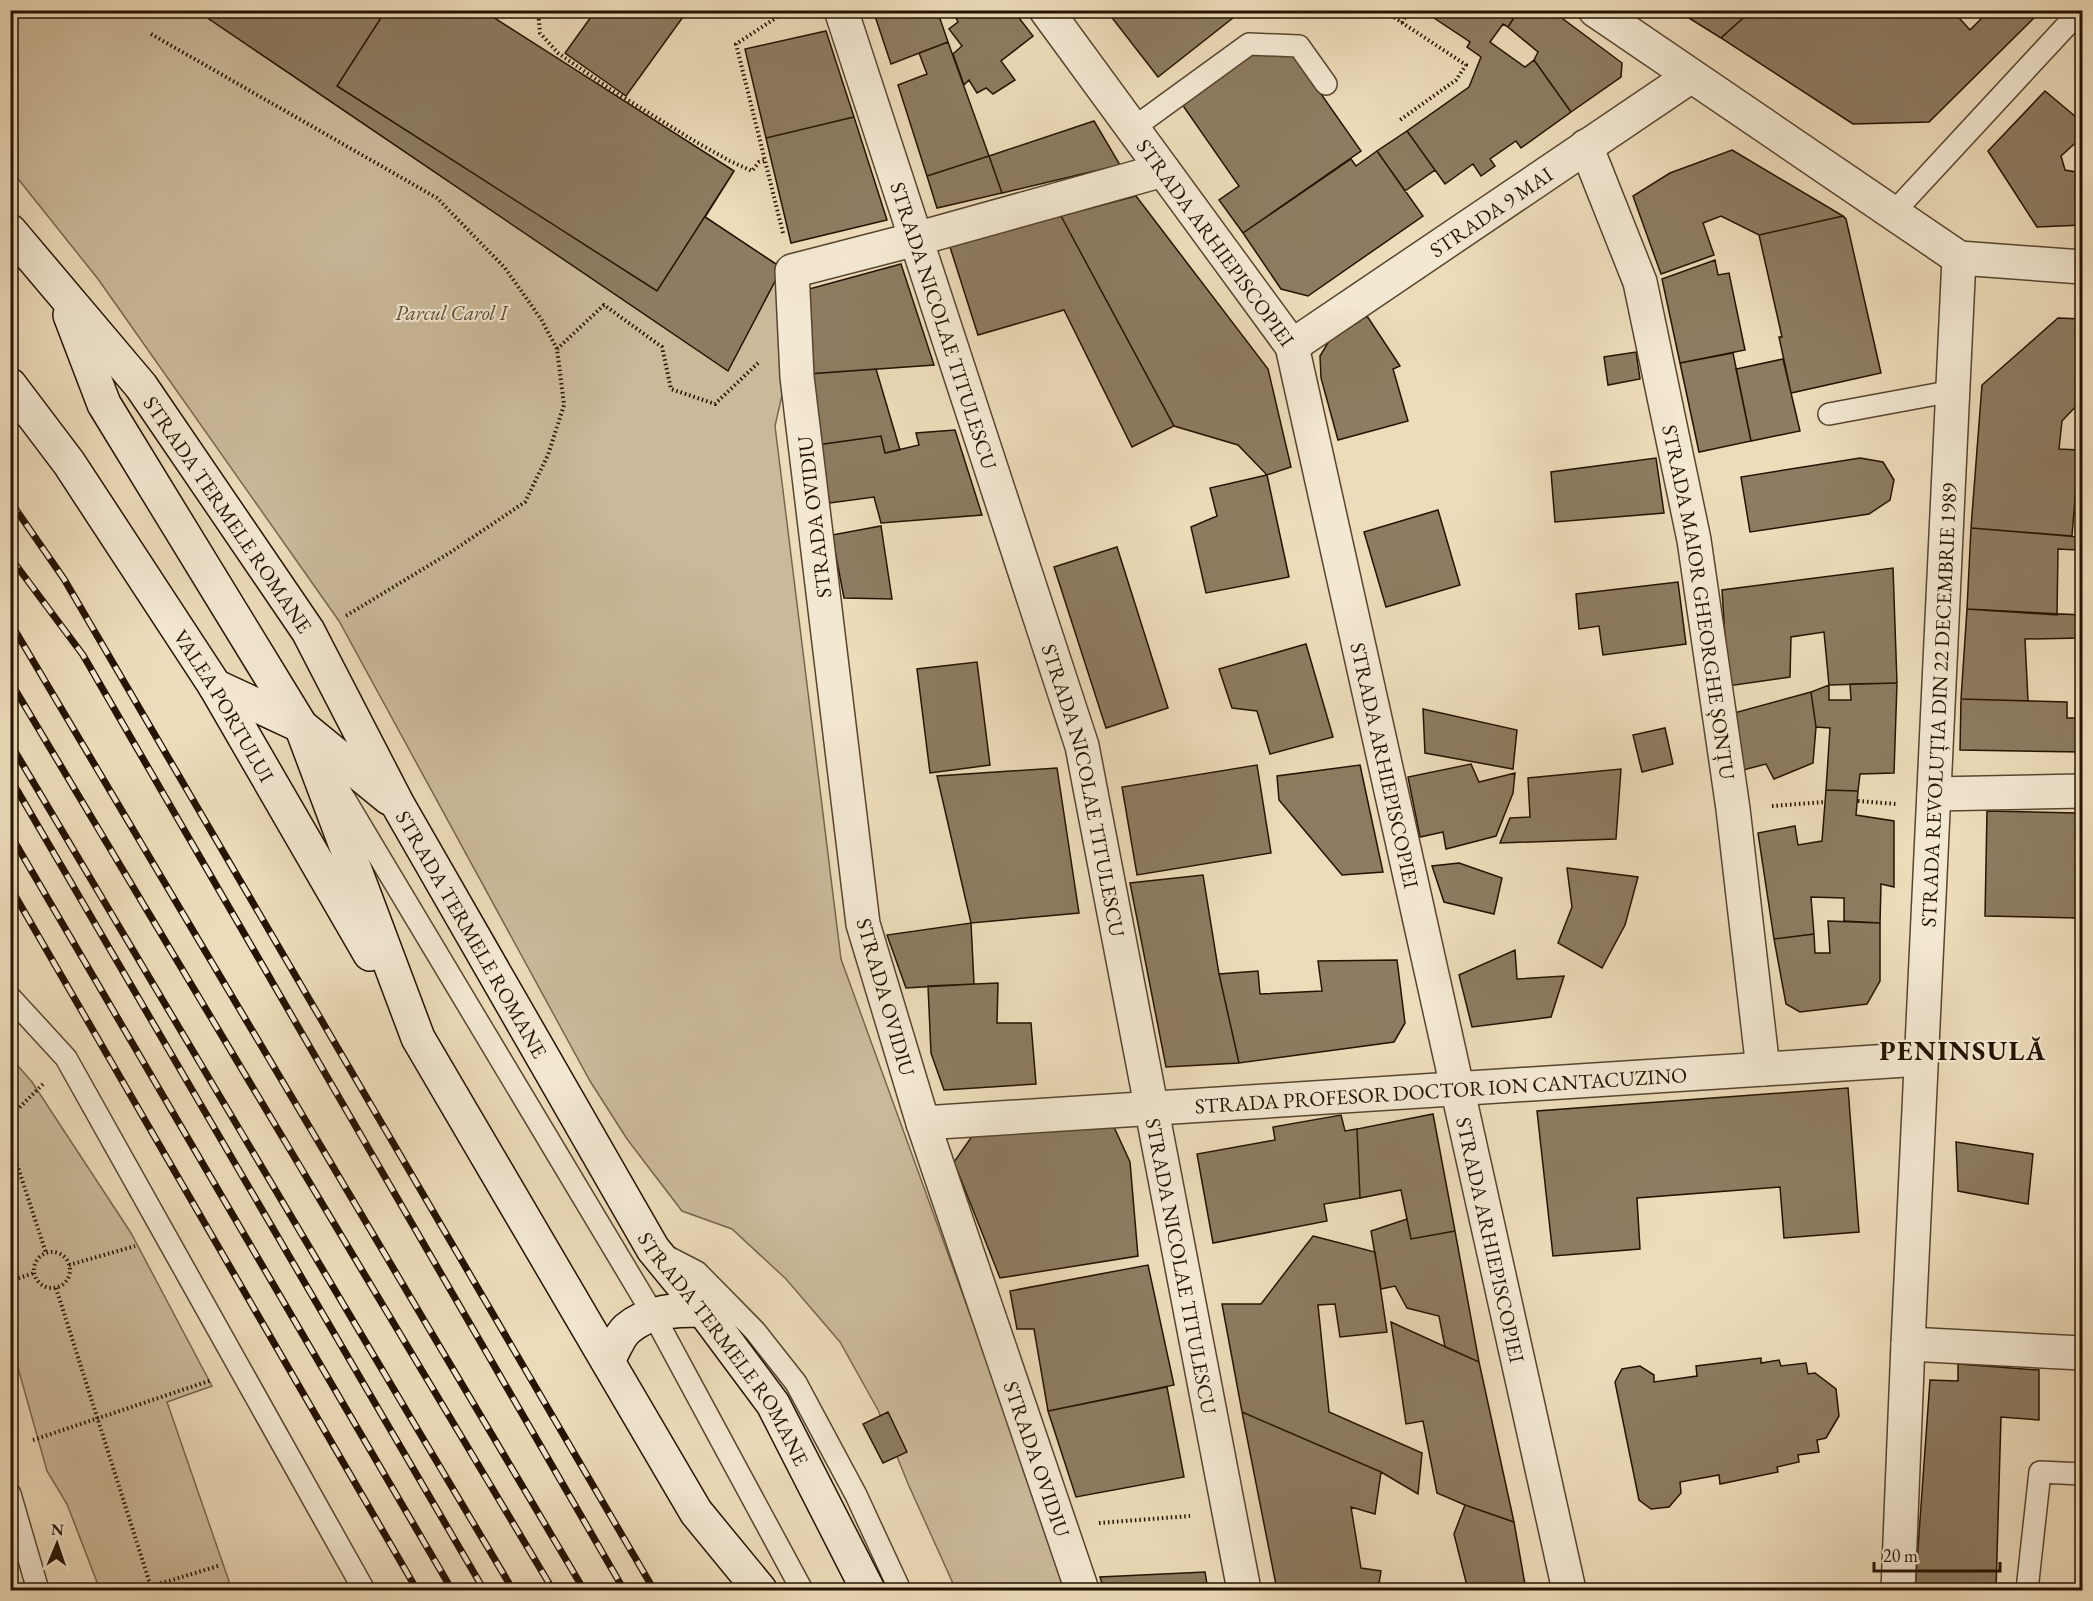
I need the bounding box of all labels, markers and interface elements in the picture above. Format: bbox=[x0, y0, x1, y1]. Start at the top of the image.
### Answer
street label: STRADA ARHIEPISCOPIEI bbox=[1131, 133, 1301, 352]
street label: STRADA 9 MAI bbox=[1424, 160, 1558, 263]
street label: STRADA NICOLAE TITULESCU bbox=[885, 178, 1004, 473]
park label: Parcul Carol I bbox=[395, 299, 509, 326]
street label: STRADA TERMELE ROMANE bbox=[138, 390, 319, 638]
street label: STRADA MAIOR GHEORGHE ȘONȚU bbox=[1657, 422, 1742, 782]
street label: STRADA OVIDIU bbox=[791, 434, 837, 600]
street label: STRADA REVOLUȚIA DIN 22 DECEMBRIE 1989 bbox=[1914, 482, 1962, 928]
street label: VALEA PORTULUI bbox=[168, 624, 281, 787]
street label: STRADA NICOLAE TITULESCU bbox=[1036, 640, 1132, 940]
street label: STRADA ARHIEPISCOPIEI bbox=[1345, 640, 1426, 891]
street label: STRADA TERMELE ROMANE bbox=[390, 805, 554, 1063]
street label: STRADA OVIDIU bbox=[851, 915, 922, 1080]
district label: PENINSULĂ bbox=[1879, 1033, 2047, 1068]
street label: STRADA PROFESOR DOCTOR ION CANTACUZINO bbox=[1194, 1061, 1688, 1119]
street label: STRADA ARHIEPISCOPIEI bbox=[1451, 1114, 1531, 1365]
street label: STRADA NICOLAE TITULESCU bbox=[1140, 1116, 1224, 1417]
street label: STRADA TERMELE ROMANE bbox=[632, 1227, 816, 1470]
street label: STRADA OVIDIU bbox=[998, 1377, 1076, 1541]
north arrow bbox=[27, 1514, 87, 1574]
text: N bbox=[51, 1519, 64, 1540]
scale bar bbox=[1874, 1535, 2000, 1573]
text: 20 m bbox=[1883, 1544, 1918, 1567]

